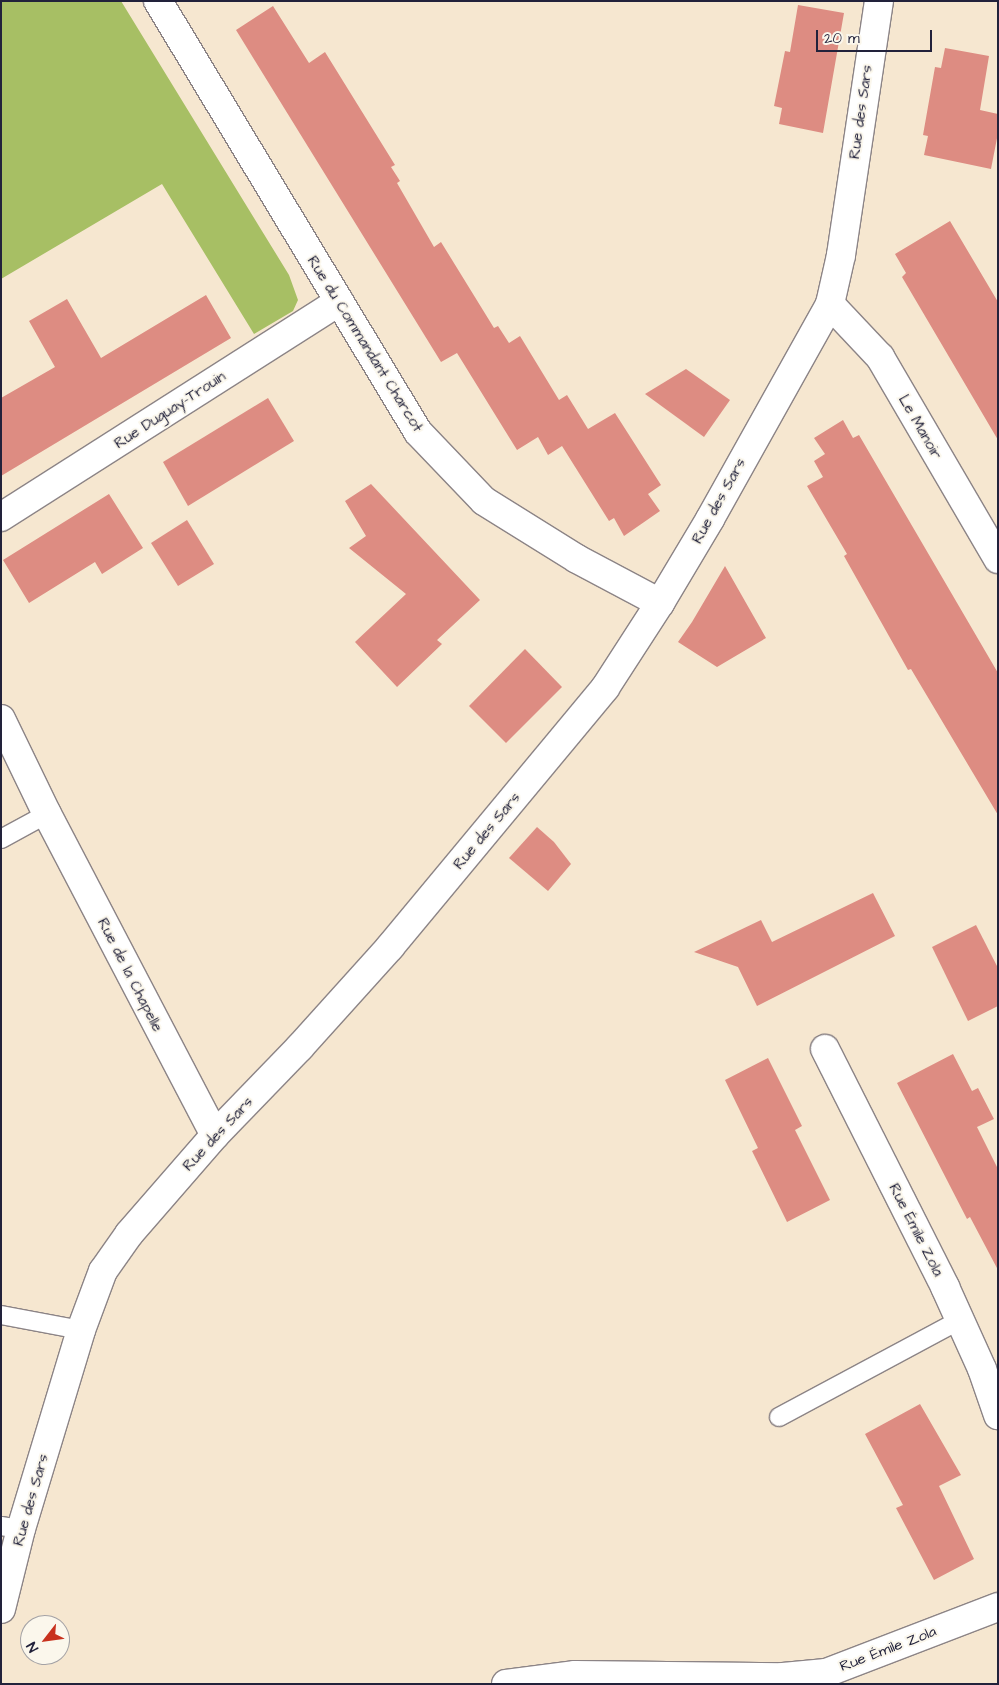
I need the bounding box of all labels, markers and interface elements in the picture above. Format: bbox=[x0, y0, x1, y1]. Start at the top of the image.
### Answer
scale bar bbox=[819, 20, 935, 52]
text: 20 m bbox=[824, 28, 860, 49]
street label: Rue des Sars bbox=[845, 64, 877, 160]
street label: Rue du Commandant Charcot bbox=[303, 253, 427, 435]
street label: Rue Duguay-Trouin bbox=[111, 367, 229, 453]
street label: Le Manoir bbox=[894, 392, 946, 462]
street label: Rue des Sars bbox=[688, 455, 750, 547]
street label: Rue des Sars bbox=[450, 789, 524, 873]
street label: Rue de la Chapelle bbox=[94, 915, 166, 1035]
street label: Rue des Sars bbox=[179, 1093, 257, 1175]
street label: Rue Émile Zola bbox=[885, 1181, 947, 1279]
street label: Rue des Sars bbox=[9, 1452, 53, 1548]
north arrow bbox=[20, 1615, 70, 1665]
street label: Rue Émile Zola bbox=[837, 1622, 939, 1676]
text: N bbox=[22, 1638, 44, 1656]

